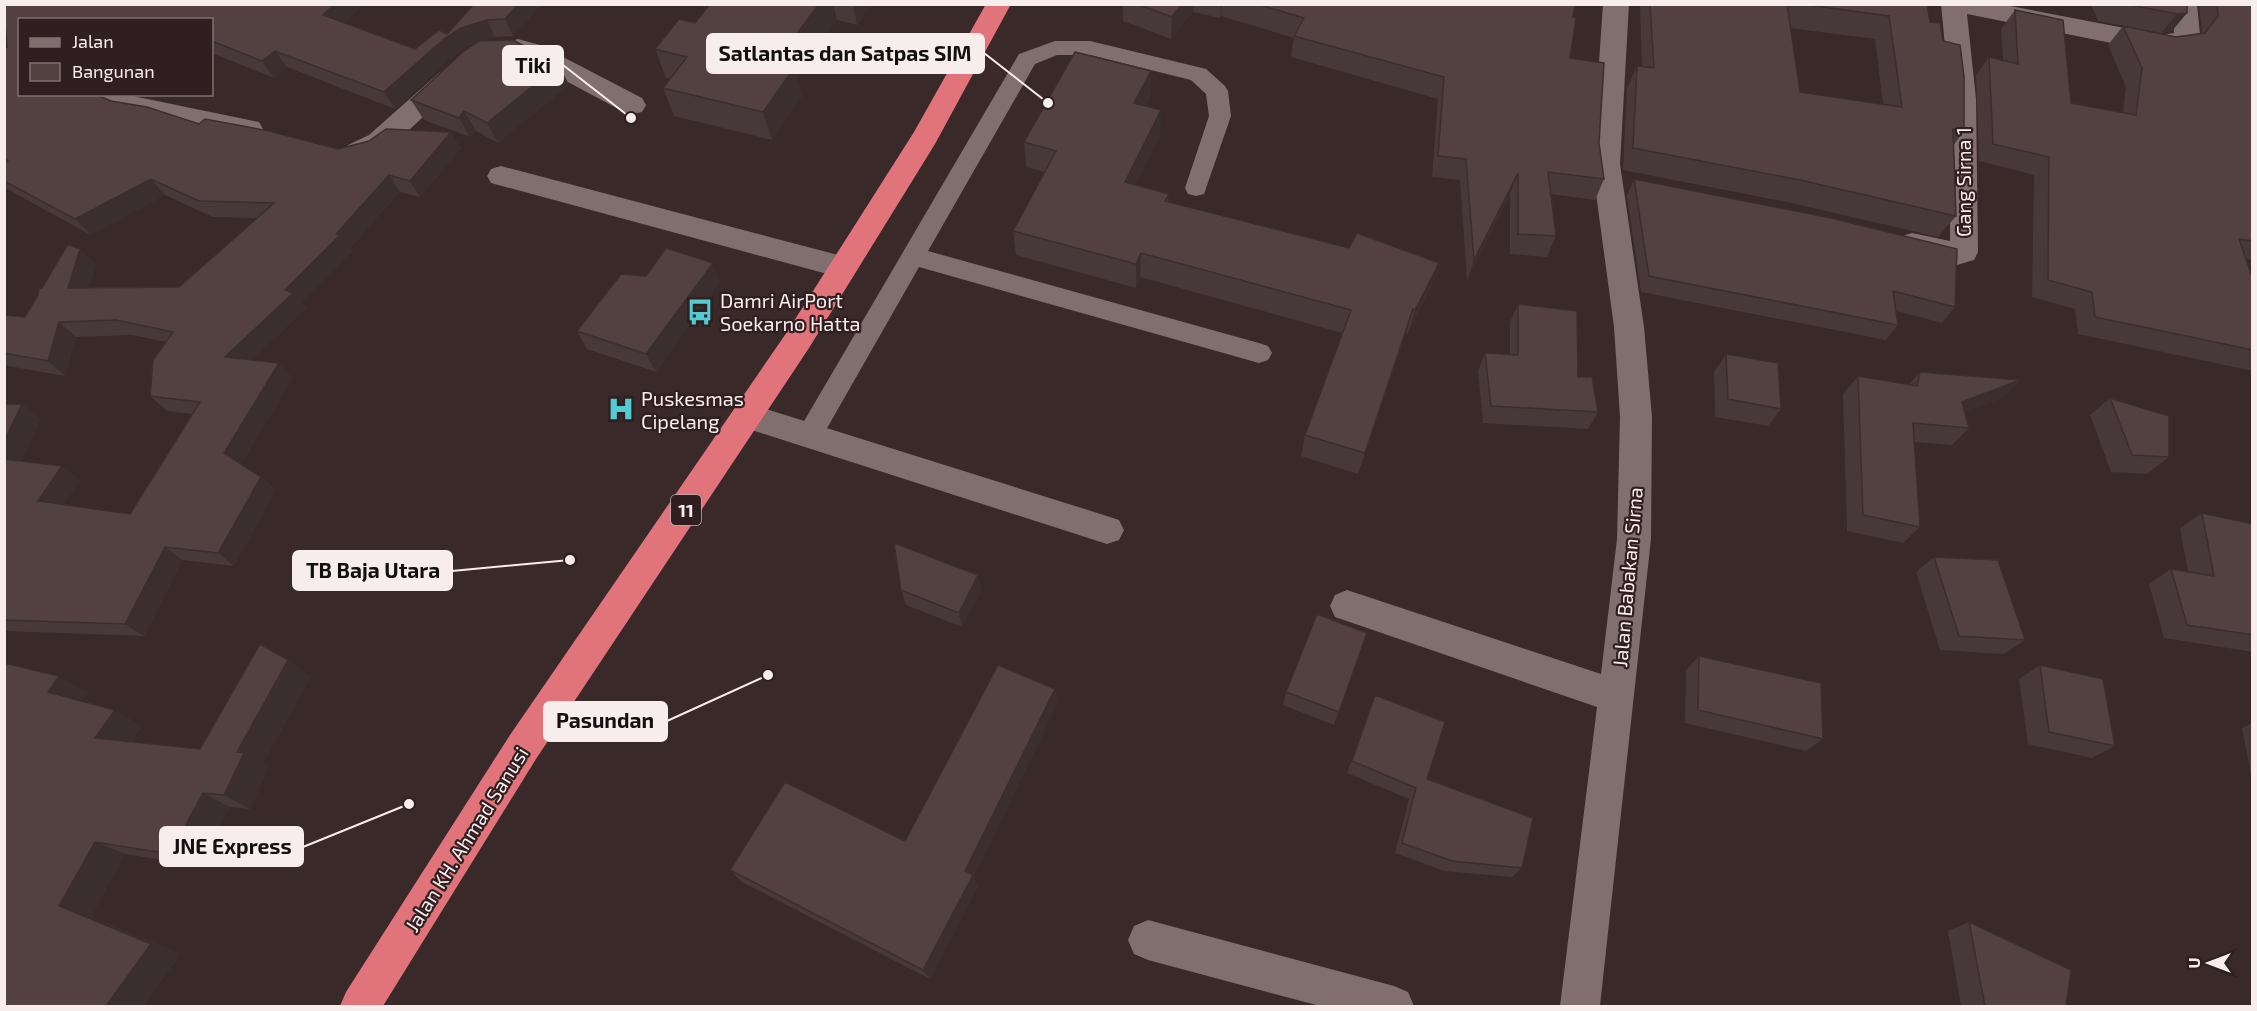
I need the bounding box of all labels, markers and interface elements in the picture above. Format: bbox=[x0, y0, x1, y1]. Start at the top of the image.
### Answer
legend bbox=[18, 18, 213, 96]
text: Jalan bbox=[72, 30, 114, 52]
callout: Satlantas dan Satpas SIM bbox=[707, 34, 984, 73]
text: Satlantas dan Satpas SIM bbox=[718, 40, 972, 65]
callout: Tiki bbox=[503, 46, 563, 85]
text: Tiki bbox=[515, 52, 551, 77]
text: Bangunan bbox=[72, 60, 155, 82]
street label: Gang Sirna 1 bbox=[1951, 127, 1975, 237]
place label: Damri AirPort Soekarno Hatta bbox=[720, 288, 861, 335]
bus stop icon: Damri AirPort Soekarno Hatta bbox=[685, 297, 715, 327]
place label: Puskesmas Cipelang bbox=[641, 386, 744, 433]
hospital icon: Puskesmas Cipelang bbox=[606, 394, 636, 424]
street label: Jalan Babakan Sirna bbox=[1607, 486, 1647, 668]
road number: 11 bbox=[671, 495, 701, 525]
callout: TB Baja Utara bbox=[293, 551, 452, 590]
text: TB Baja Utara bbox=[306, 557, 440, 582]
callout: Pasundan bbox=[544, 702, 667, 741]
text: Pasundan bbox=[556, 707, 654, 732]
street label: Jalan KH. Ahmad Sanusi bbox=[399, 742, 533, 936]
callout: JNE Express bbox=[160, 827, 303, 866]
text: JNE Express bbox=[172, 833, 292, 858]
north arrow bbox=[2179, 933, 2239, 993]
text: U bbox=[2184, 958, 2203, 968]

